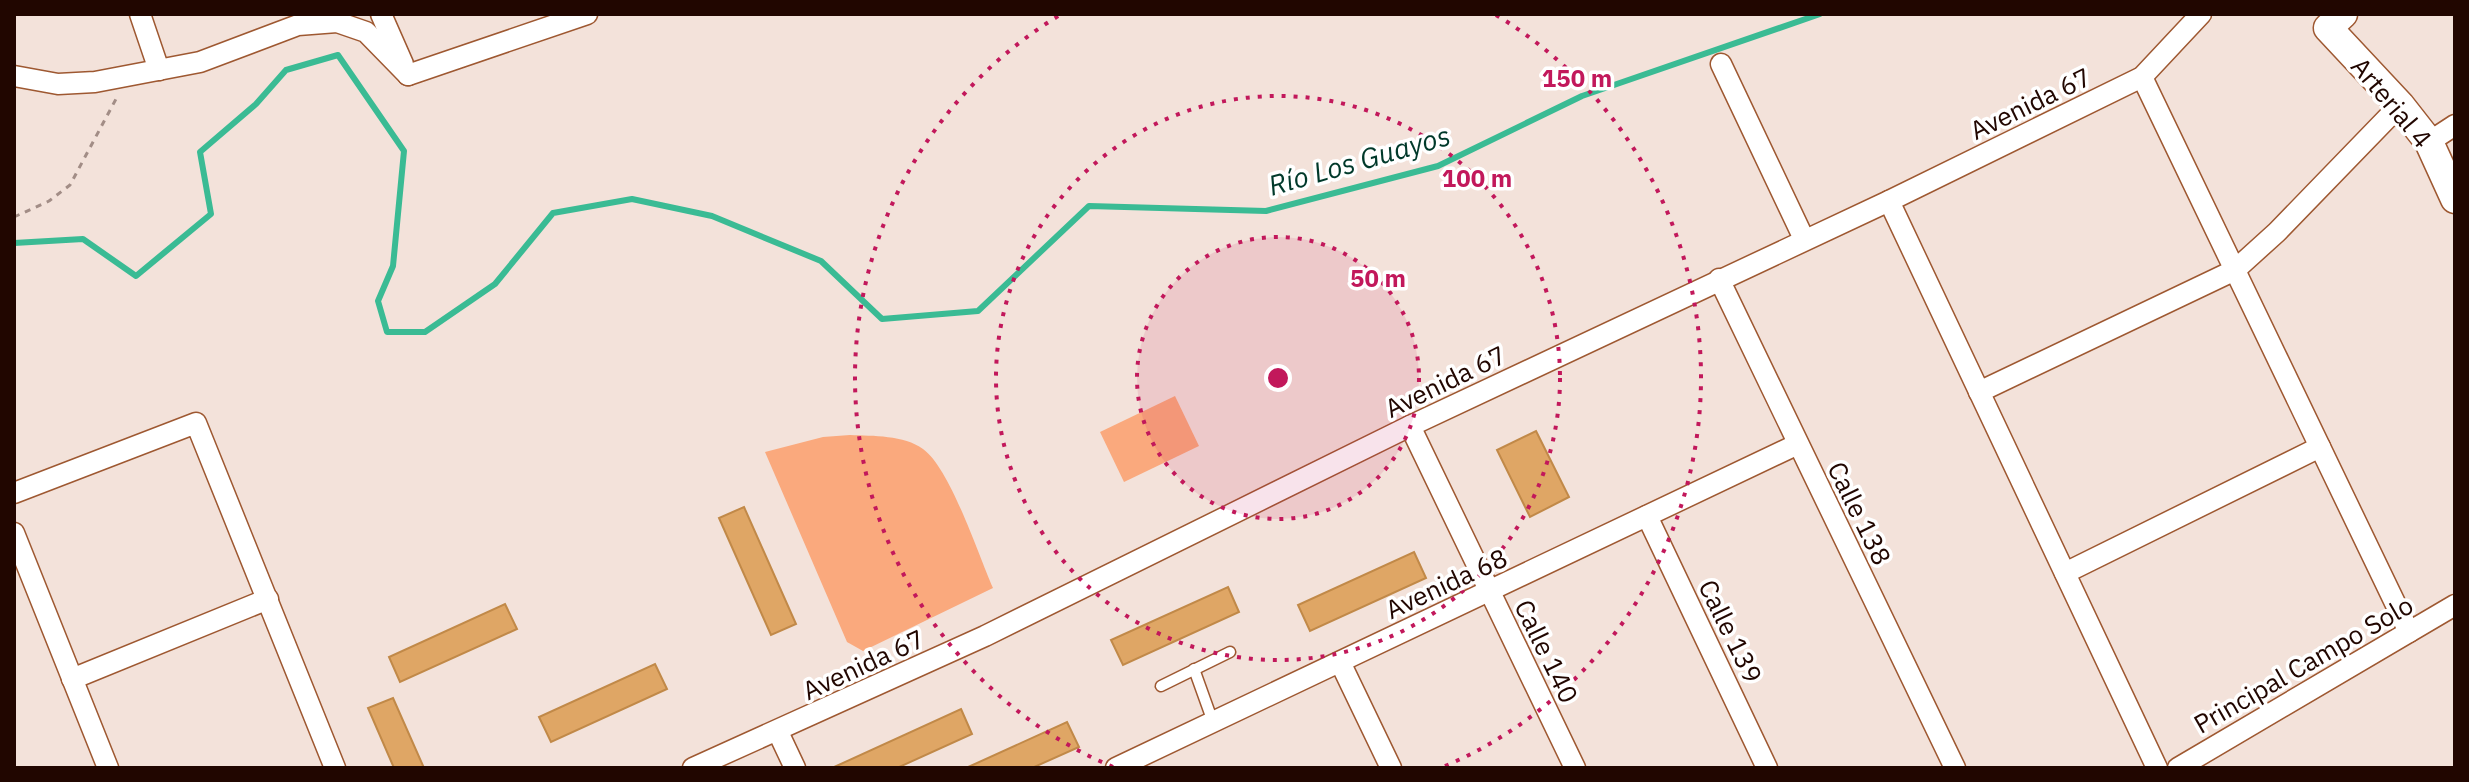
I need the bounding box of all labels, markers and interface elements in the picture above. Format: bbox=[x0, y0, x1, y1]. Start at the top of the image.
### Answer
street label: Arterial 4 bbox=[2344, 50, 2440, 154]
street label: Avenida 67 bbox=[1964, 59, 2096, 147]
text: 150 m bbox=[1542, 62, 1612, 94]
water label: Río Los Guayos bbox=[1264, 116, 1454, 204]
text: 100 m bbox=[1442, 162, 1512, 194]
text: 50 m bbox=[1350, 262, 1406, 294]
street label: Avenida 67 bbox=[1379, 337, 1511, 425]
centre of rings bbox=[1264, 364, 1292, 392]
street label: Calle 138 bbox=[1820, 456, 1900, 570]
street label: Avenida 68 bbox=[1380, 540, 1512, 626]
street label: Calle 139 bbox=[1691, 574, 1771, 688]
street label: Principal Campo Solo bbox=[2187, 587, 2419, 741]
street label: Calle 140 bbox=[1507, 594, 1587, 708]
street label: Avenida 67 bbox=[797, 621, 929, 707]

